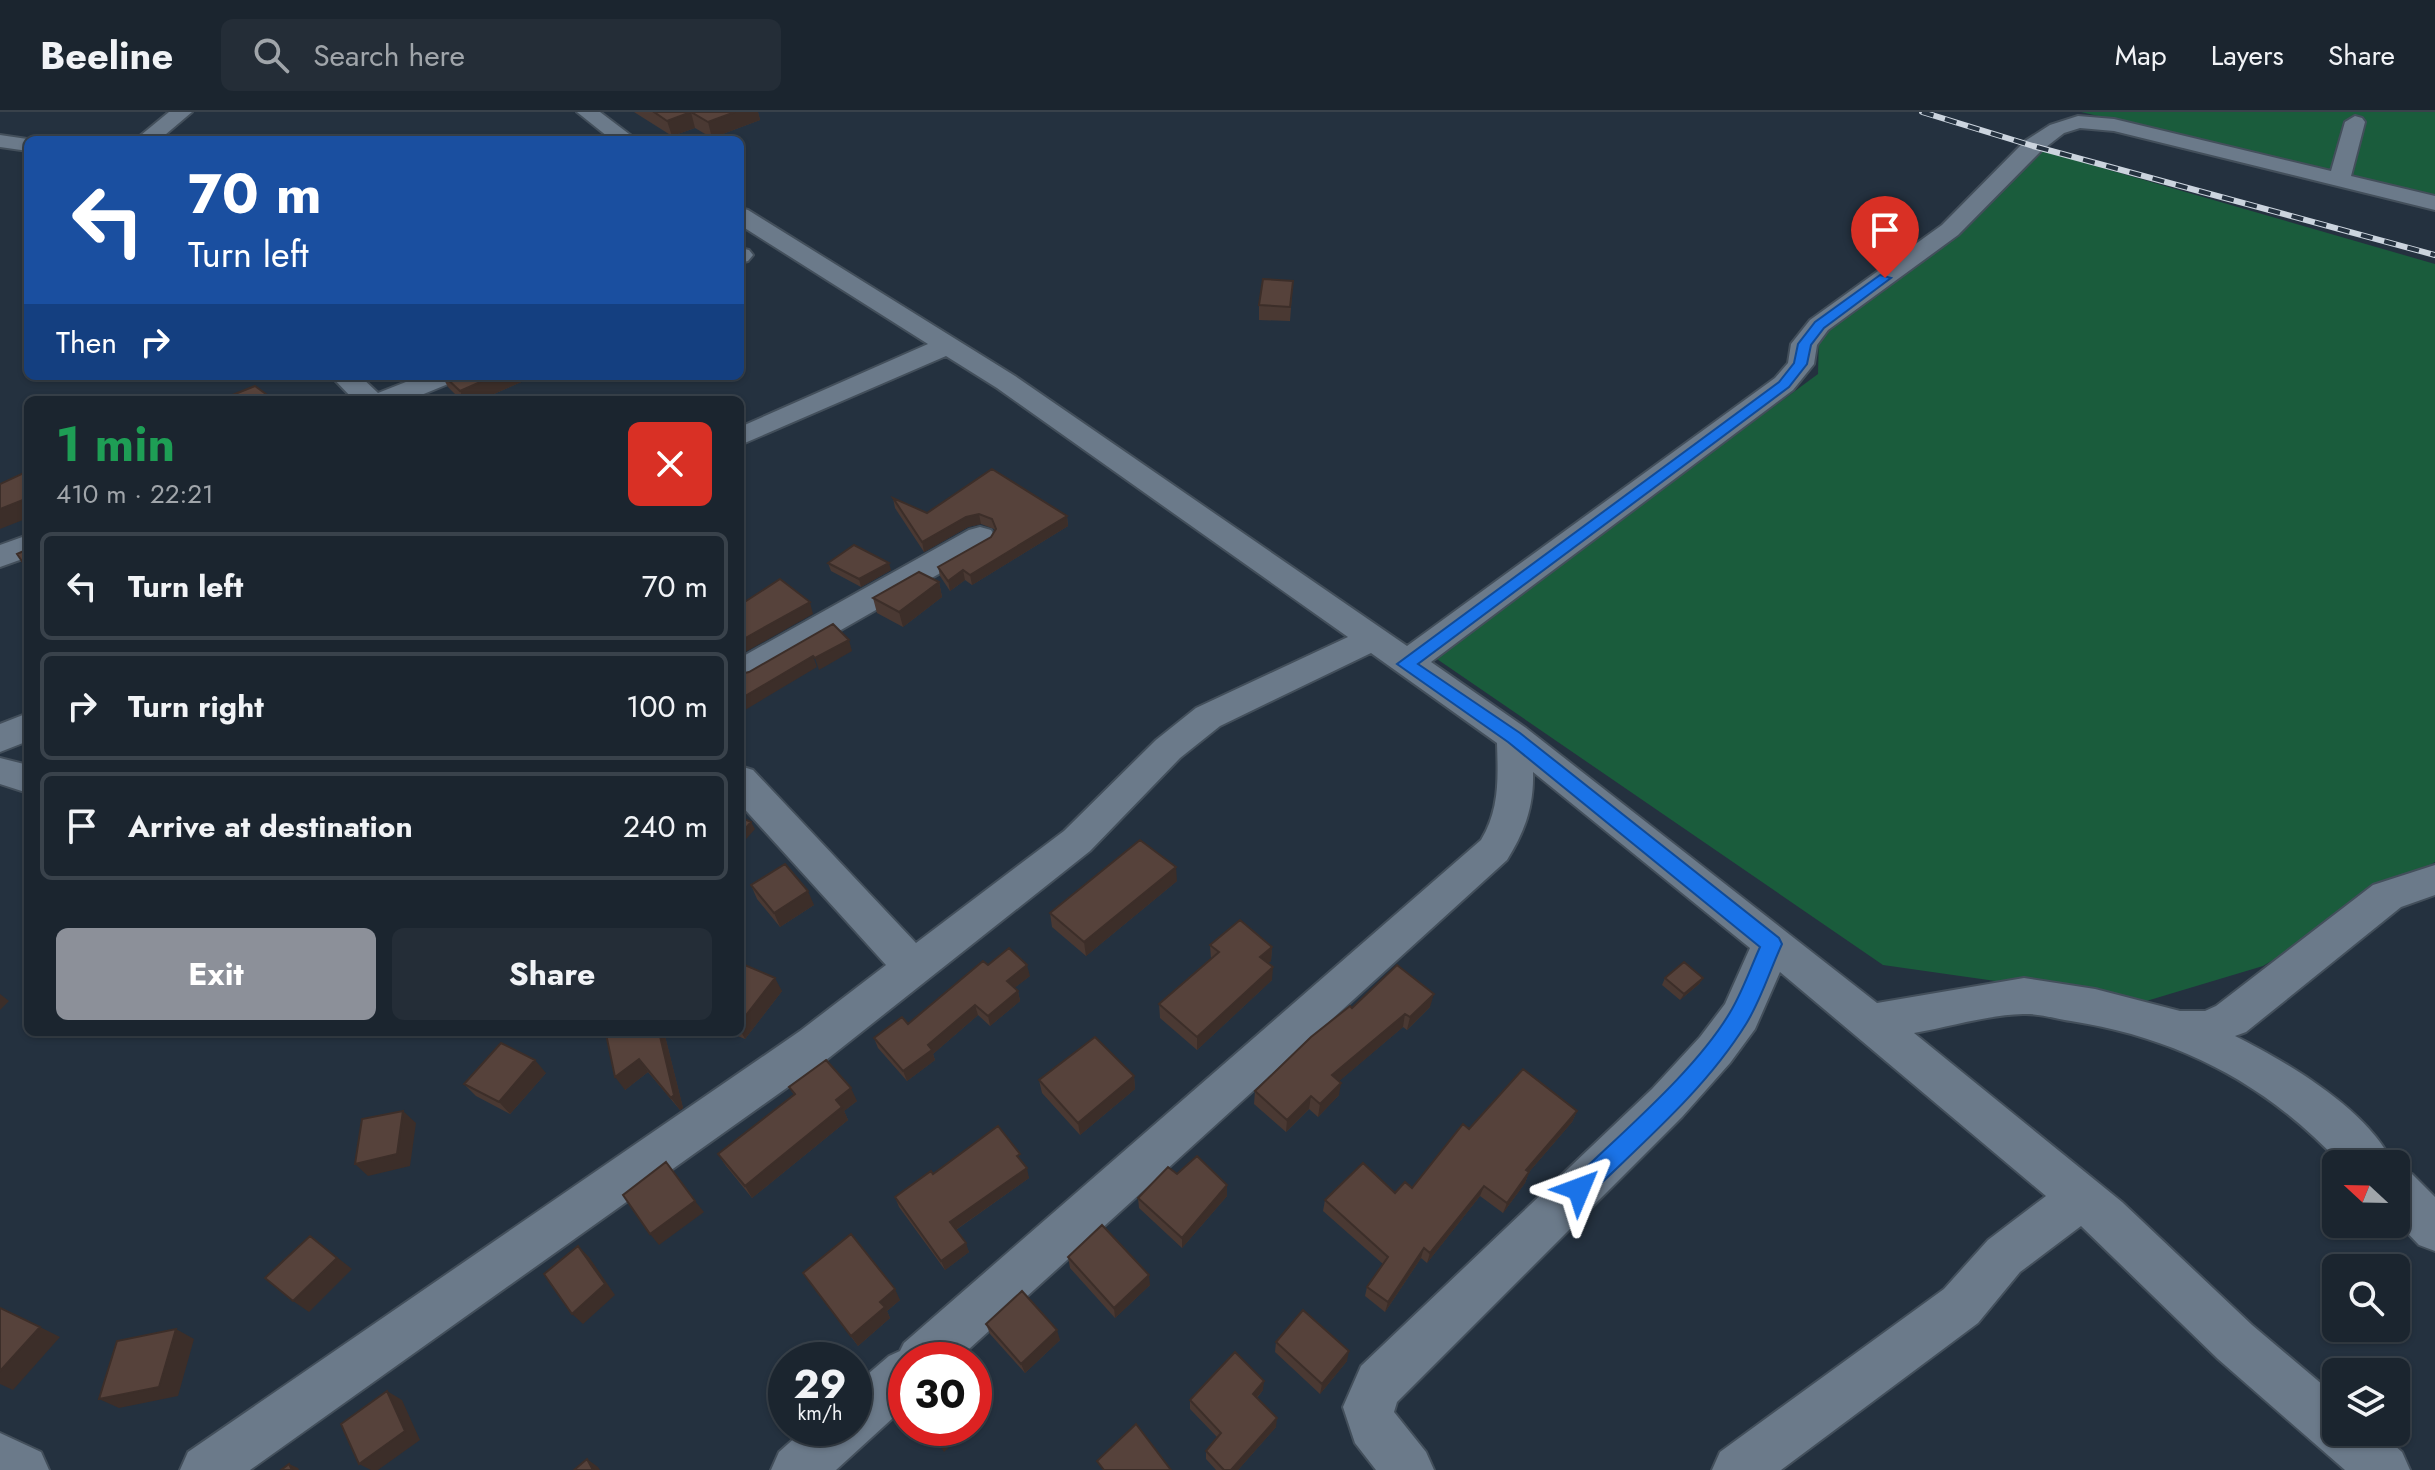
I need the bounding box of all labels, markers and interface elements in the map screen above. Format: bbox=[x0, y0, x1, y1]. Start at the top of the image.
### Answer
search box bbox=[221, 19, 781, 91]
text: Beeline bbox=[40, 28, 173, 83]
icon: search bbox=[249, 33, 293, 77]
text: Search here bbox=[313, 34, 465, 77]
text: Map bbox=[2115, 35, 2167, 76]
text: Layers bbox=[2211, 35, 2284, 76]
text: Share bbox=[2328, 35, 2395, 76]
text: 70 m bbox=[188, 153, 322, 234]
icon: left bbox=[56, 168, 160, 272]
pin bbox=[1851, 196, 1919, 278]
icon: arrive bbox=[1863, 208, 1907, 252]
text: Turn left bbox=[188, 228, 309, 280]
icon: right bbox=[133, 320, 177, 364]
text: Then bbox=[56, 321, 117, 364]
text: 1 min bbox=[56, 410, 175, 479]
button: close bbox=[628, 422, 712, 506]
text: 410 m · 22:21 bbox=[56, 475, 214, 513]
icon: left bbox=[60, 564, 104, 608]
text: Turn left bbox=[128, 565, 243, 608]
text: 70 m bbox=[642, 565, 708, 608]
icon: right bbox=[60, 684, 104, 728]
text: Turn right bbox=[128, 685, 264, 728]
text: 100 m bbox=[626, 685, 708, 728]
icon: arrive bbox=[60, 804, 104, 848]
text: Arrive at destination bbox=[128, 805, 413, 848]
text: 240 m bbox=[623, 805, 708, 848]
button: Exit bbox=[56, 928, 376, 1020]
button: Share bbox=[392, 928, 712, 1020]
position arrow bbox=[1537, 1147, 1621, 1231]
north arrow bbox=[2322, 1150, 2410, 1238]
map controls bbox=[2322, 1150, 2410, 1446]
button: search bbox=[2322, 1254, 2410, 1342]
speed limit sign: 30 bbox=[888, 1342, 992, 1446]
text: 29 bbox=[794, 1355, 847, 1413]
button: layers bbox=[2322, 1358, 2410, 1446]
text: km/h bbox=[797, 1399, 843, 1428]

